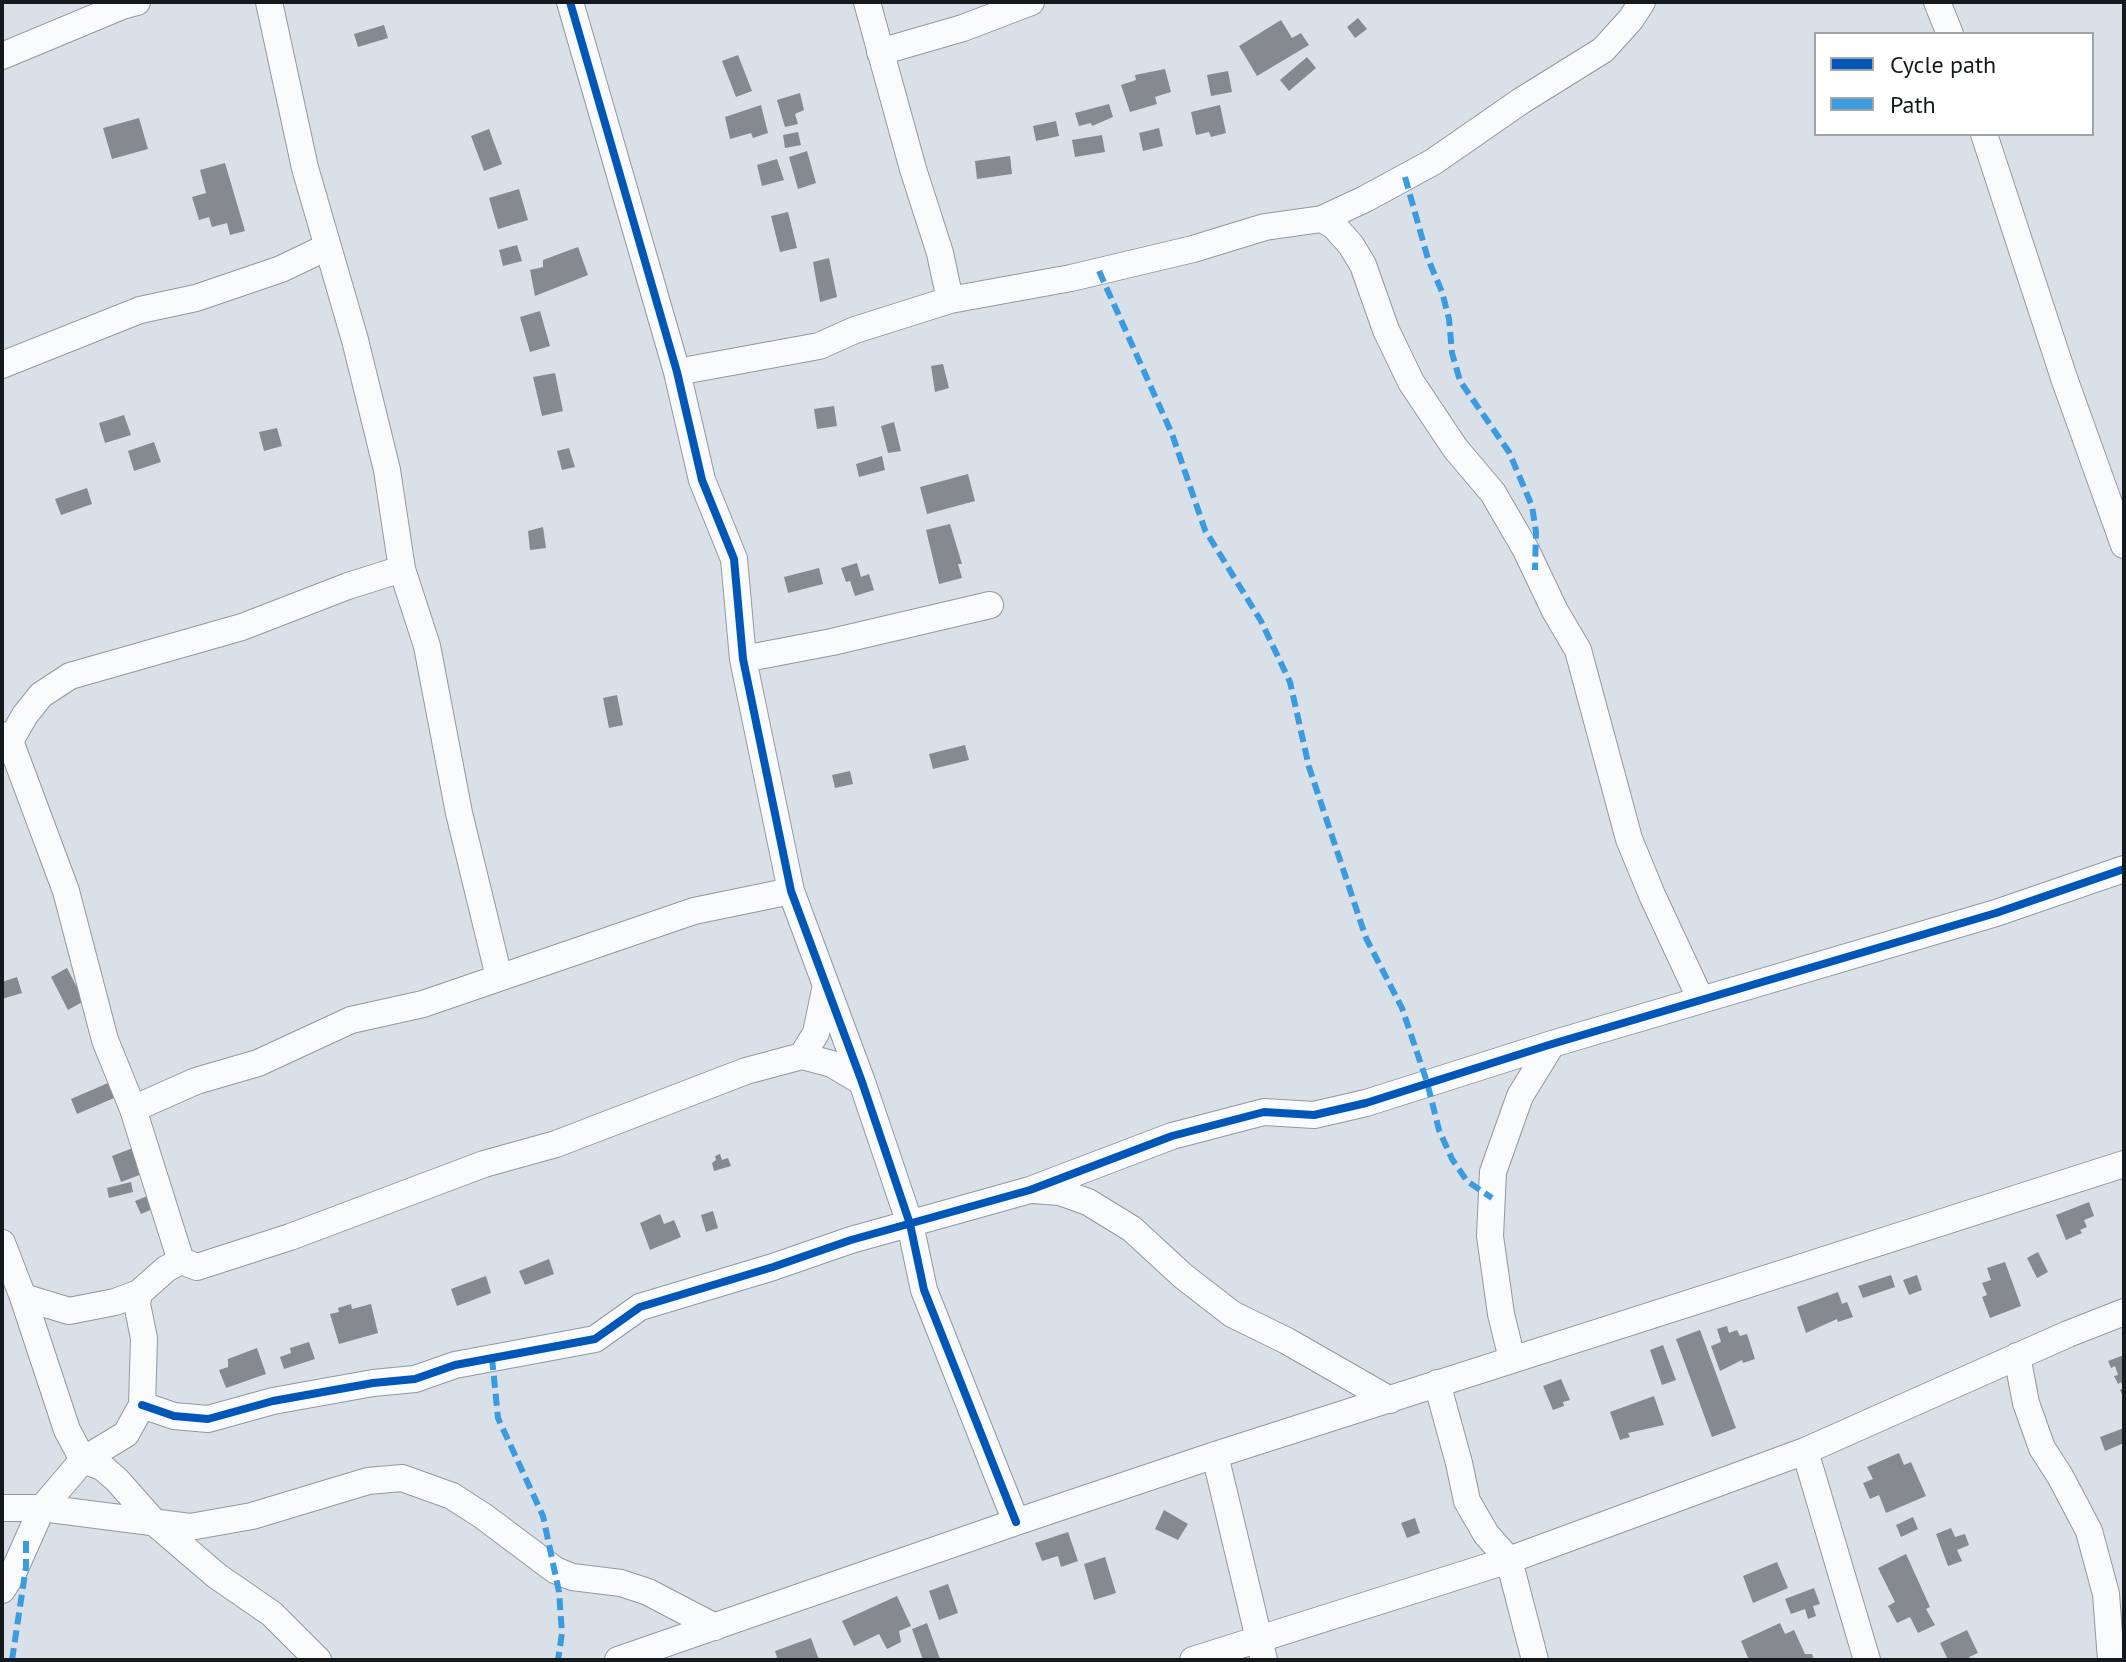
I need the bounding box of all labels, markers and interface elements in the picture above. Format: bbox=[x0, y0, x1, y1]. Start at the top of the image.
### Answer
legend bbox=[1814, 32, 2094, 136]
text: Cycle path bbox=[1890, 49, 1996, 80]
text: Path bbox=[1890, 89, 1936, 120]

